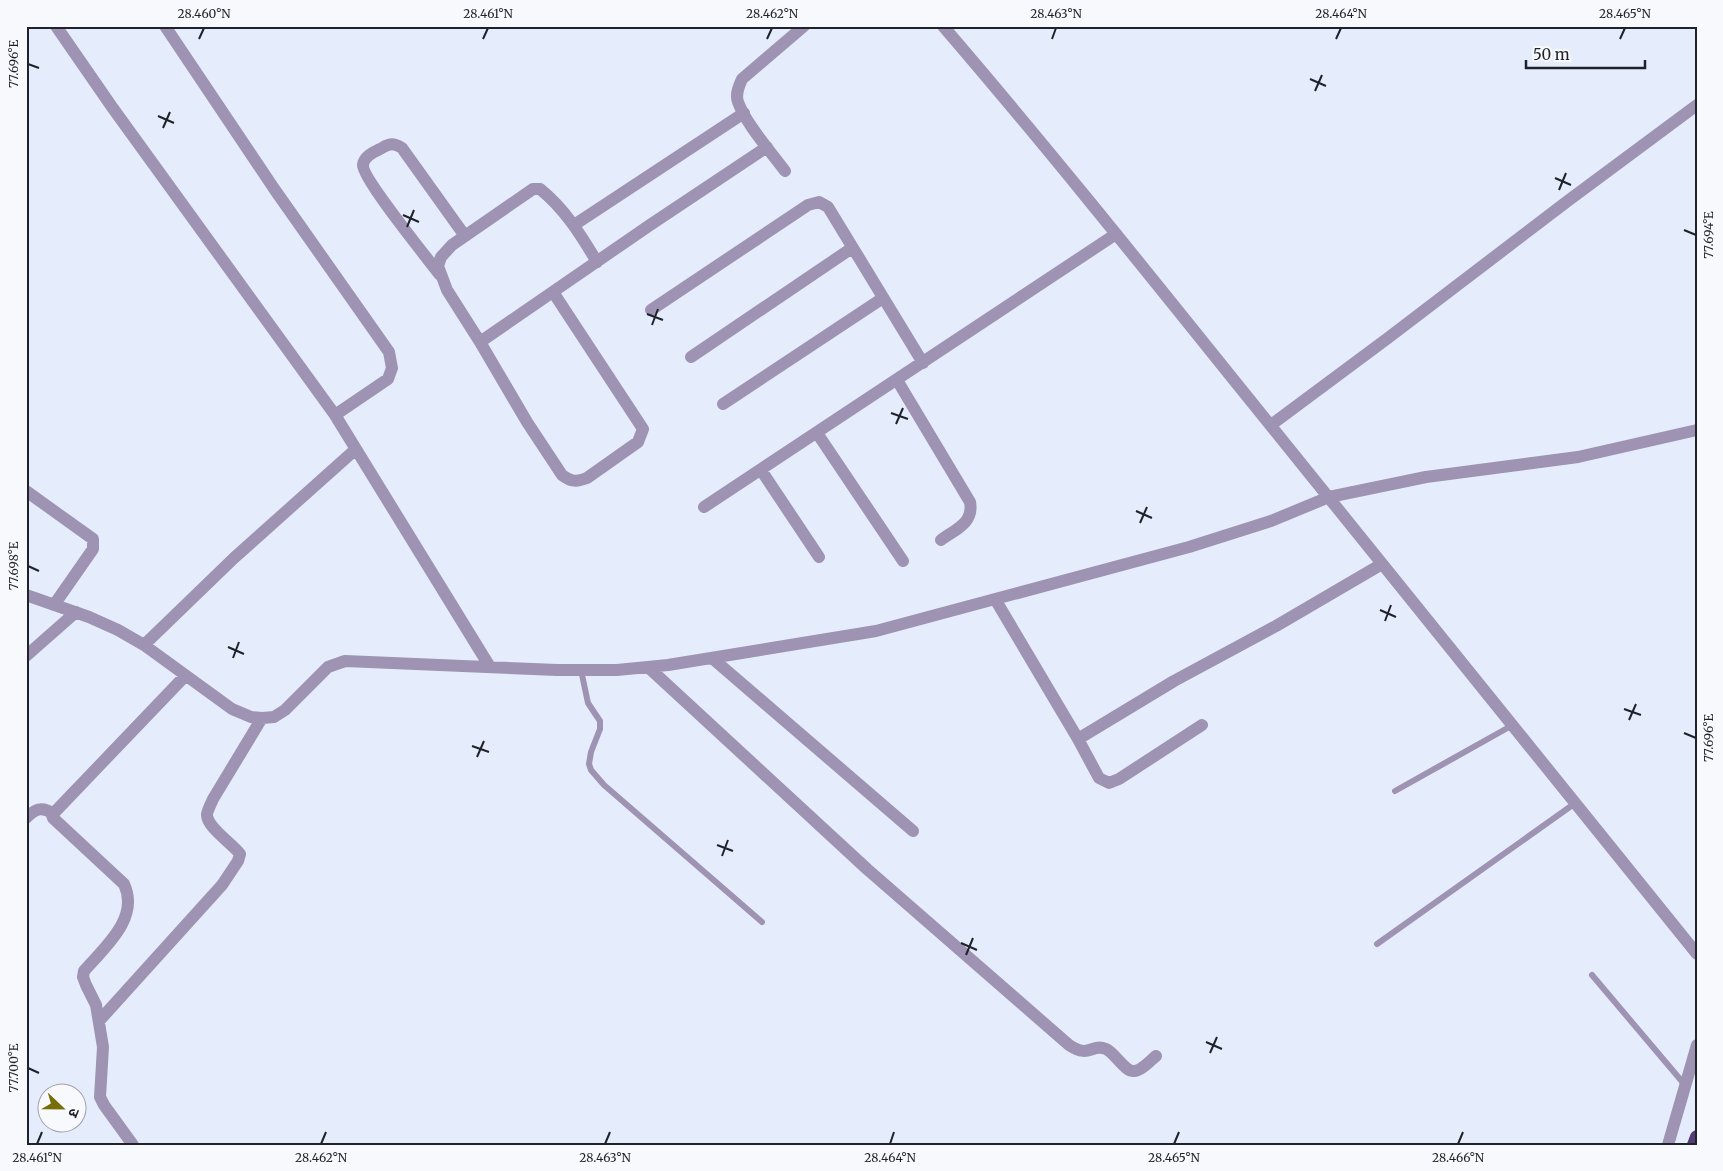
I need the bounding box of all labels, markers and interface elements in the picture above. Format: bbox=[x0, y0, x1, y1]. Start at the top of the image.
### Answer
text: 28.460°N bbox=[177, 6, 231, 21]
text: 28.461°N bbox=[463, 6, 513, 21]
text: 28.462°N bbox=[746, 6, 799, 21]
text: 28.463°N bbox=[1030, 6, 1082, 21]
text: 28.464°N bbox=[1315, 6, 1368, 21]
text: 28.465°N bbox=[1599, 6, 1652, 21]
scale bar bbox=[1526, 38, 1644, 70]
text: 77.696°E bbox=[6, 40, 21, 88]
text: 50 m bbox=[1533, 45, 1570, 64]
text: 77.694°E bbox=[1701, 211, 1716, 259]
text: 77.698°E bbox=[6, 541, 21, 590]
text: 77.696°E bbox=[1701, 714, 1716, 762]
text: 77.700°E bbox=[6, 1043, 21, 1092]
north arrow bbox=[38, 1084, 88, 1134]
text: उ bbox=[64, 1106, 84, 1121]
text: 28.461°N bbox=[12, 1150, 62, 1165]
text: 28.462°N bbox=[295, 1150, 348, 1165]
text: 28.463°N bbox=[579, 1150, 631, 1165]
text: 28.464°N bbox=[864, 1150, 917, 1165]
text: 28.465°N bbox=[1148, 1150, 1201, 1165]
text: 28.466°N bbox=[1432, 1150, 1485, 1165]

